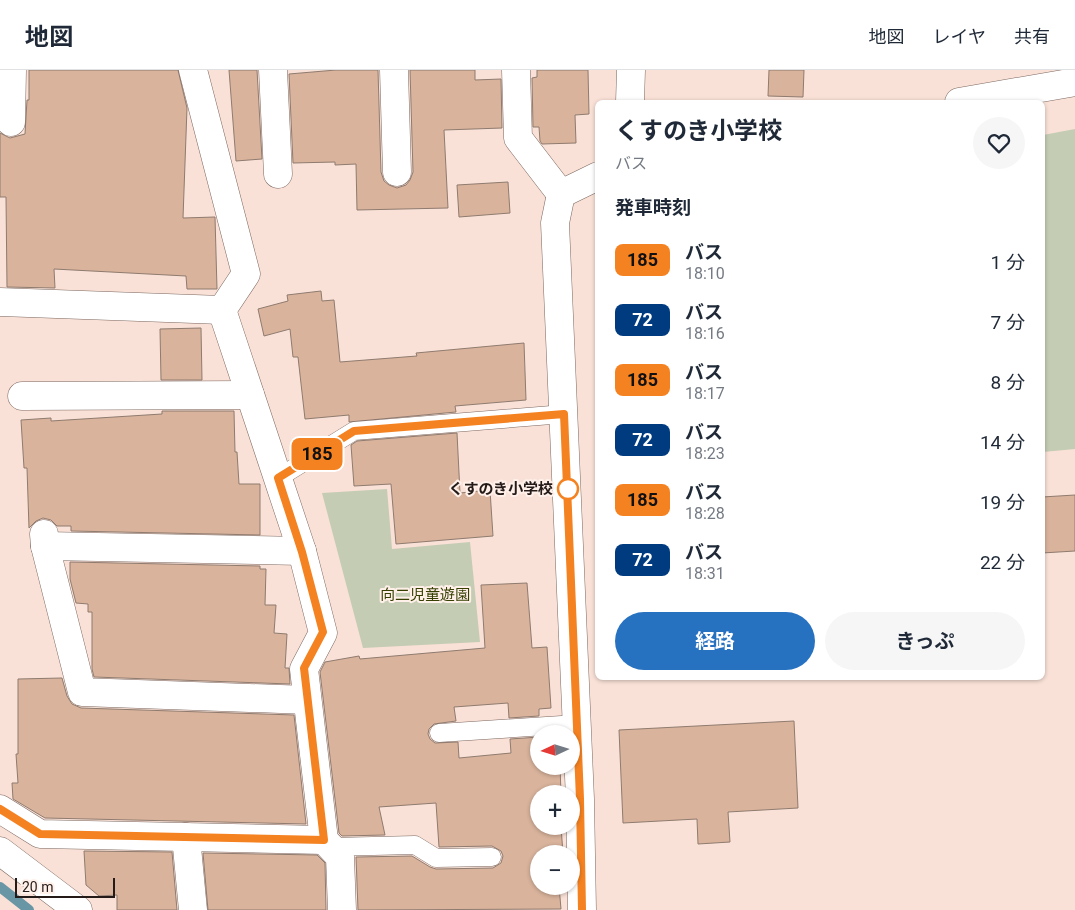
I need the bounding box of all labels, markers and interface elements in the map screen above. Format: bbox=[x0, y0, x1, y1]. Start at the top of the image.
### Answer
text: 地図 bbox=[25, 23, 73, 51]
text: 地図 bbox=[869, 26, 905, 47]
text: レイヤ bbox=[933, 26, 986, 47]
text: 共有 bbox=[1014, 26, 1050, 47]
text: くすのき小学校 bbox=[615, 117, 782, 145]
button: heart bbox=[973, 117, 1025, 169]
text: バス bbox=[615, 154, 647, 173]
text: 発車時刻 bbox=[615, 196, 691, 219]
text: バス bbox=[685, 241, 723, 264]
text: 185 bbox=[627, 249, 658, 270]
text: 1 分 bbox=[991, 251, 1025, 274]
text: 18:10 bbox=[685, 264, 725, 283]
text: バス bbox=[685, 301, 723, 324]
text: 72 bbox=[632, 309, 653, 330]
text: 7 分 bbox=[991, 311, 1025, 334]
text: 18:16 bbox=[685, 324, 725, 343]
text: バス bbox=[685, 361, 723, 384]
text: 185 bbox=[627, 369, 658, 390]
text: 8 分 bbox=[991, 371, 1025, 394]
text: 18:17 bbox=[685, 384, 725, 403]
text: バス bbox=[685, 421, 723, 444]
text: 72 bbox=[632, 429, 653, 450]
text: 14 分 bbox=[980, 431, 1025, 454]
line badge: 185 bbox=[288, 438, 346, 470]
text: 185 bbox=[302, 443, 332, 464]
text: 18:23 bbox=[685, 444, 725, 463]
marker: くすのき小学校 bbox=[557, 478, 579, 500]
place label: くすのき小学校 bbox=[448, 480, 553, 498]
text: バス bbox=[685, 481, 723, 504]
text: 185 bbox=[627, 489, 658, 510]
text: 19 分 bbox=[980, 491, 1025, 514]
text: 18:28 bbox=[685, 504, 725, 523]
text: バス bbox=[685, 541, 723, 564]
text: 72 bbox=[632, 549, 653, 570]
text: 22 分 bbox=[980, 551, 1025, 574]
text: 18:31 bbox=[685, 564, 725, 583]
park label: 向二児童遊園 bbox=[380, 586, 470, 604]
button: 経路 bbox=[615, 612, 815, 670]
button: きっぷ bbox=[825, 612, 1025, 670]
north arrow bbox=[530, 725, 580, 775]
map controls bbox=[530, 725, 580, 895]
button: + bbox=[530, 785, 580, 835]
button: − bbox=[530, 845, 580, 895]
scale bar bbox=[15, 875, 115, 898]
text: 20 m bbox=[22, 879, 54, 895]

